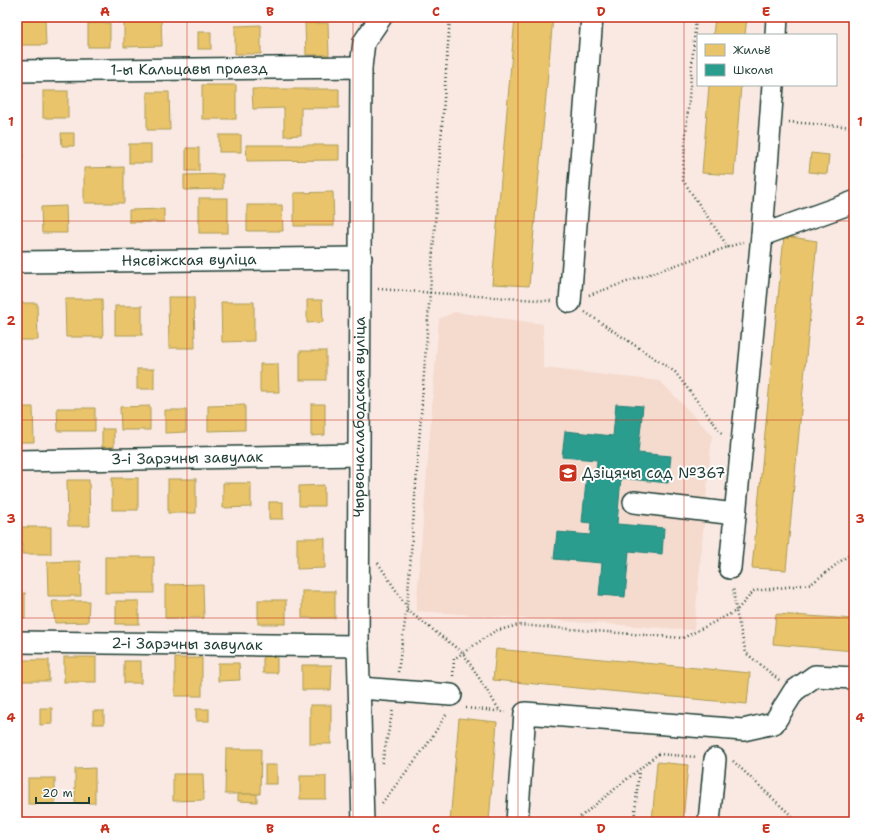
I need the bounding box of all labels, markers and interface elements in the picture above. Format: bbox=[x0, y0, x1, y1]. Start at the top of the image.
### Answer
text: A bbox=[100, 3, 110, 20]
text: B bbox=[266, 3, 274, 20]
text: C bbox=[432, 3, 440, 20]
text: D bbox=[596, 3, 606, 20]
text: E bbox=[762, 3, 771, 20]
legend bbox=[697, 34, 837, 86]
text: Жильё bbox=[733, 42, 771, 58]
street label: 1-ы Кальцавы праезд bbox=[110, 58, 268, 80]
text: Школы bbox=[733, 62, 773, 78]
text: 1 bbox=[8, 113, 14, 130]
text: 1 bbox=[857, 113, 863, 130]
street label: Нясвіжская вуліца bbox=[121, 249, 257, 271]
text: 2 bbox=[6, 312, 16, 329]
text: 2 bbox=[855, 312, 865, 329]
street label: Чырвонаслабодская вуліца bbox=[349, 316, 370, 518]
street label: 3-і Зарэчны завулак bbox=[111, 447, 263, 469]
school or university icon: Дзіцячы сад №367 bbox=[557, 462, 579, 484]
place label: Дзіцячы сад №367 bbox=[582, 463, 726, 483]
text: 3 bbox=[6, 510, 16, 527]
text: 3 bbox=[855, 510, 865, 527]
street label: 2-і Зарэчны завулак bbox=[111, 633, 263, 655]
text: 4 bbox=[6, 709, 16, 726]
text: 4 bbox=[855, 709, 865, 726]
scale bar bbox=[36, 779, 89, 805]
text: 20 m bbox=[42, 785, 73, 801]
text: A bbox=[100, 820, 110, 837]
text: B bbox=[266, 820, 274, 837]
text: C bbox=[432, 820, 440, 837]
text: D bbox=[596, 820, 606, 837]
text: E bbox=[762, 820, 771, 837]

